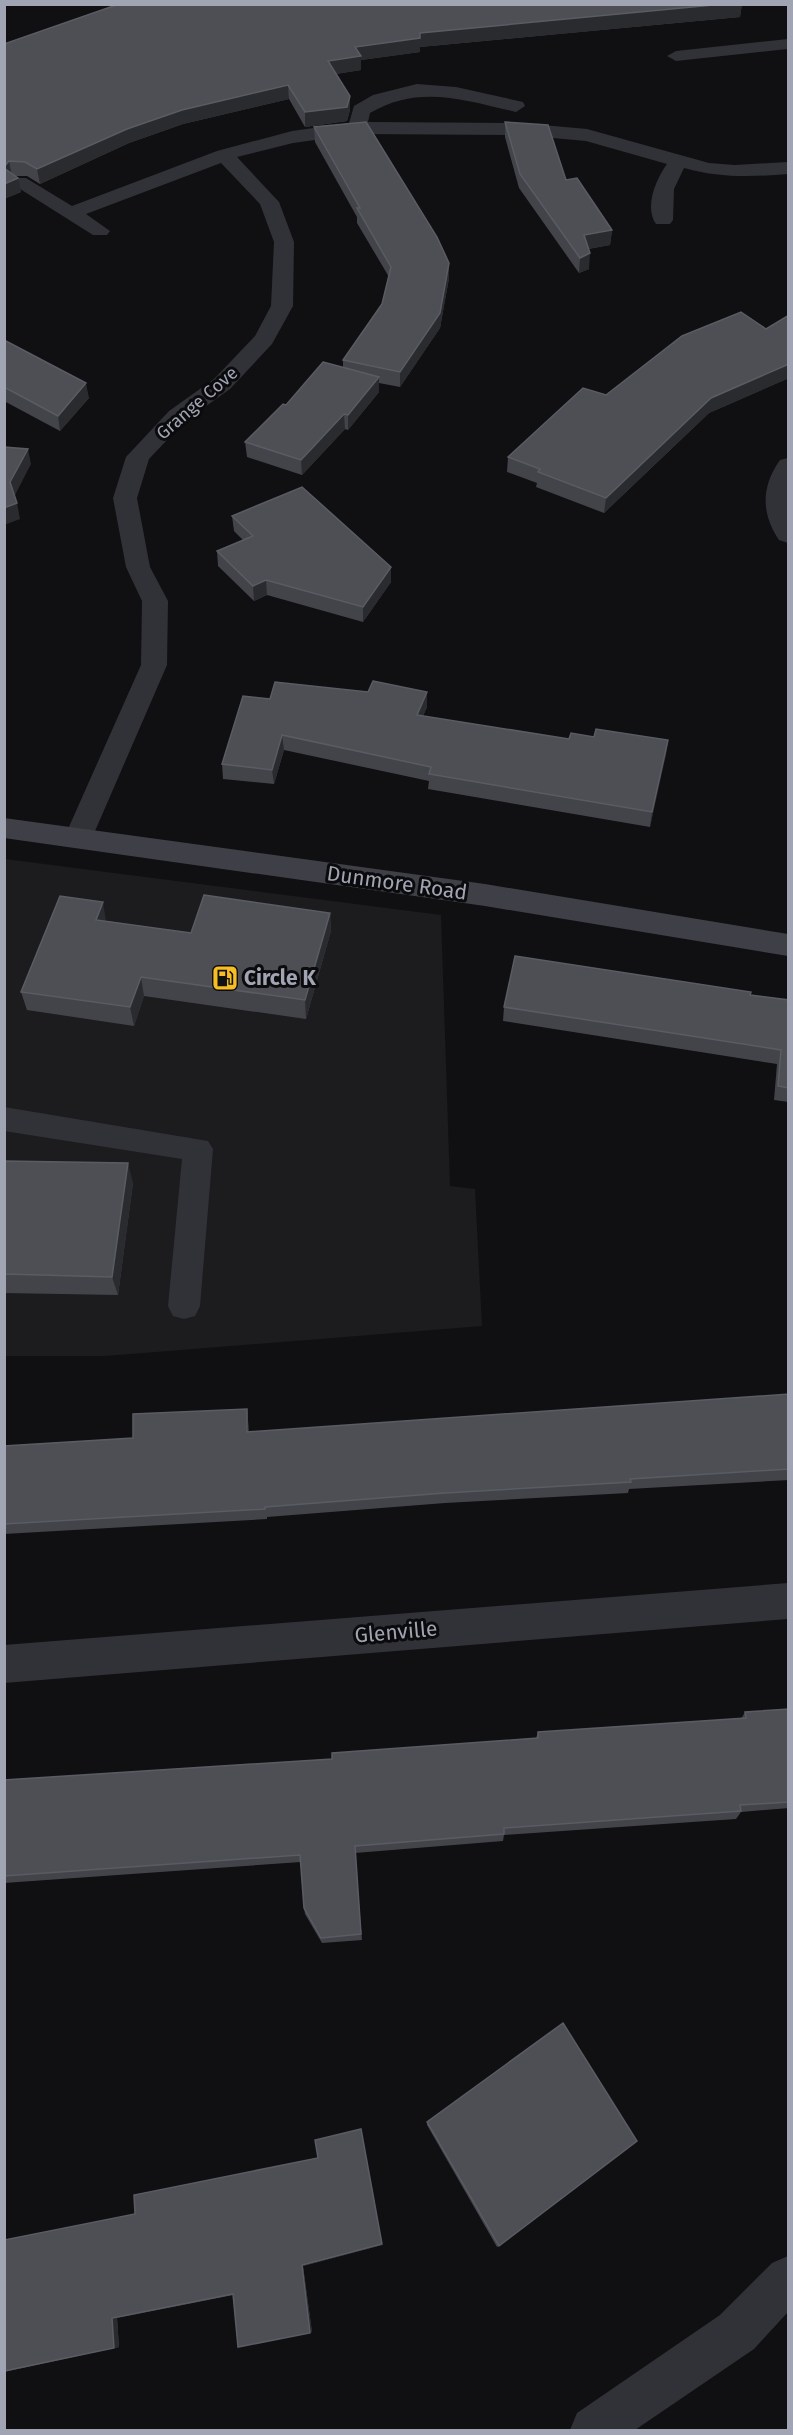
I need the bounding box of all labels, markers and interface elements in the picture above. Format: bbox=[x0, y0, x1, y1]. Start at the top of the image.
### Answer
street label: Grange Cove bbox=[152, 362, 242, 444]
street label: Dunmore Road bbox=[325, 860, 469, 906]
fuel station icon: Circle K bbox=[210, 963, 240, 993]
place label: Circle K bbox=[244, 965, 317, 991]
street label: Glenville bbox=[354, 1615, 438, 1649]

